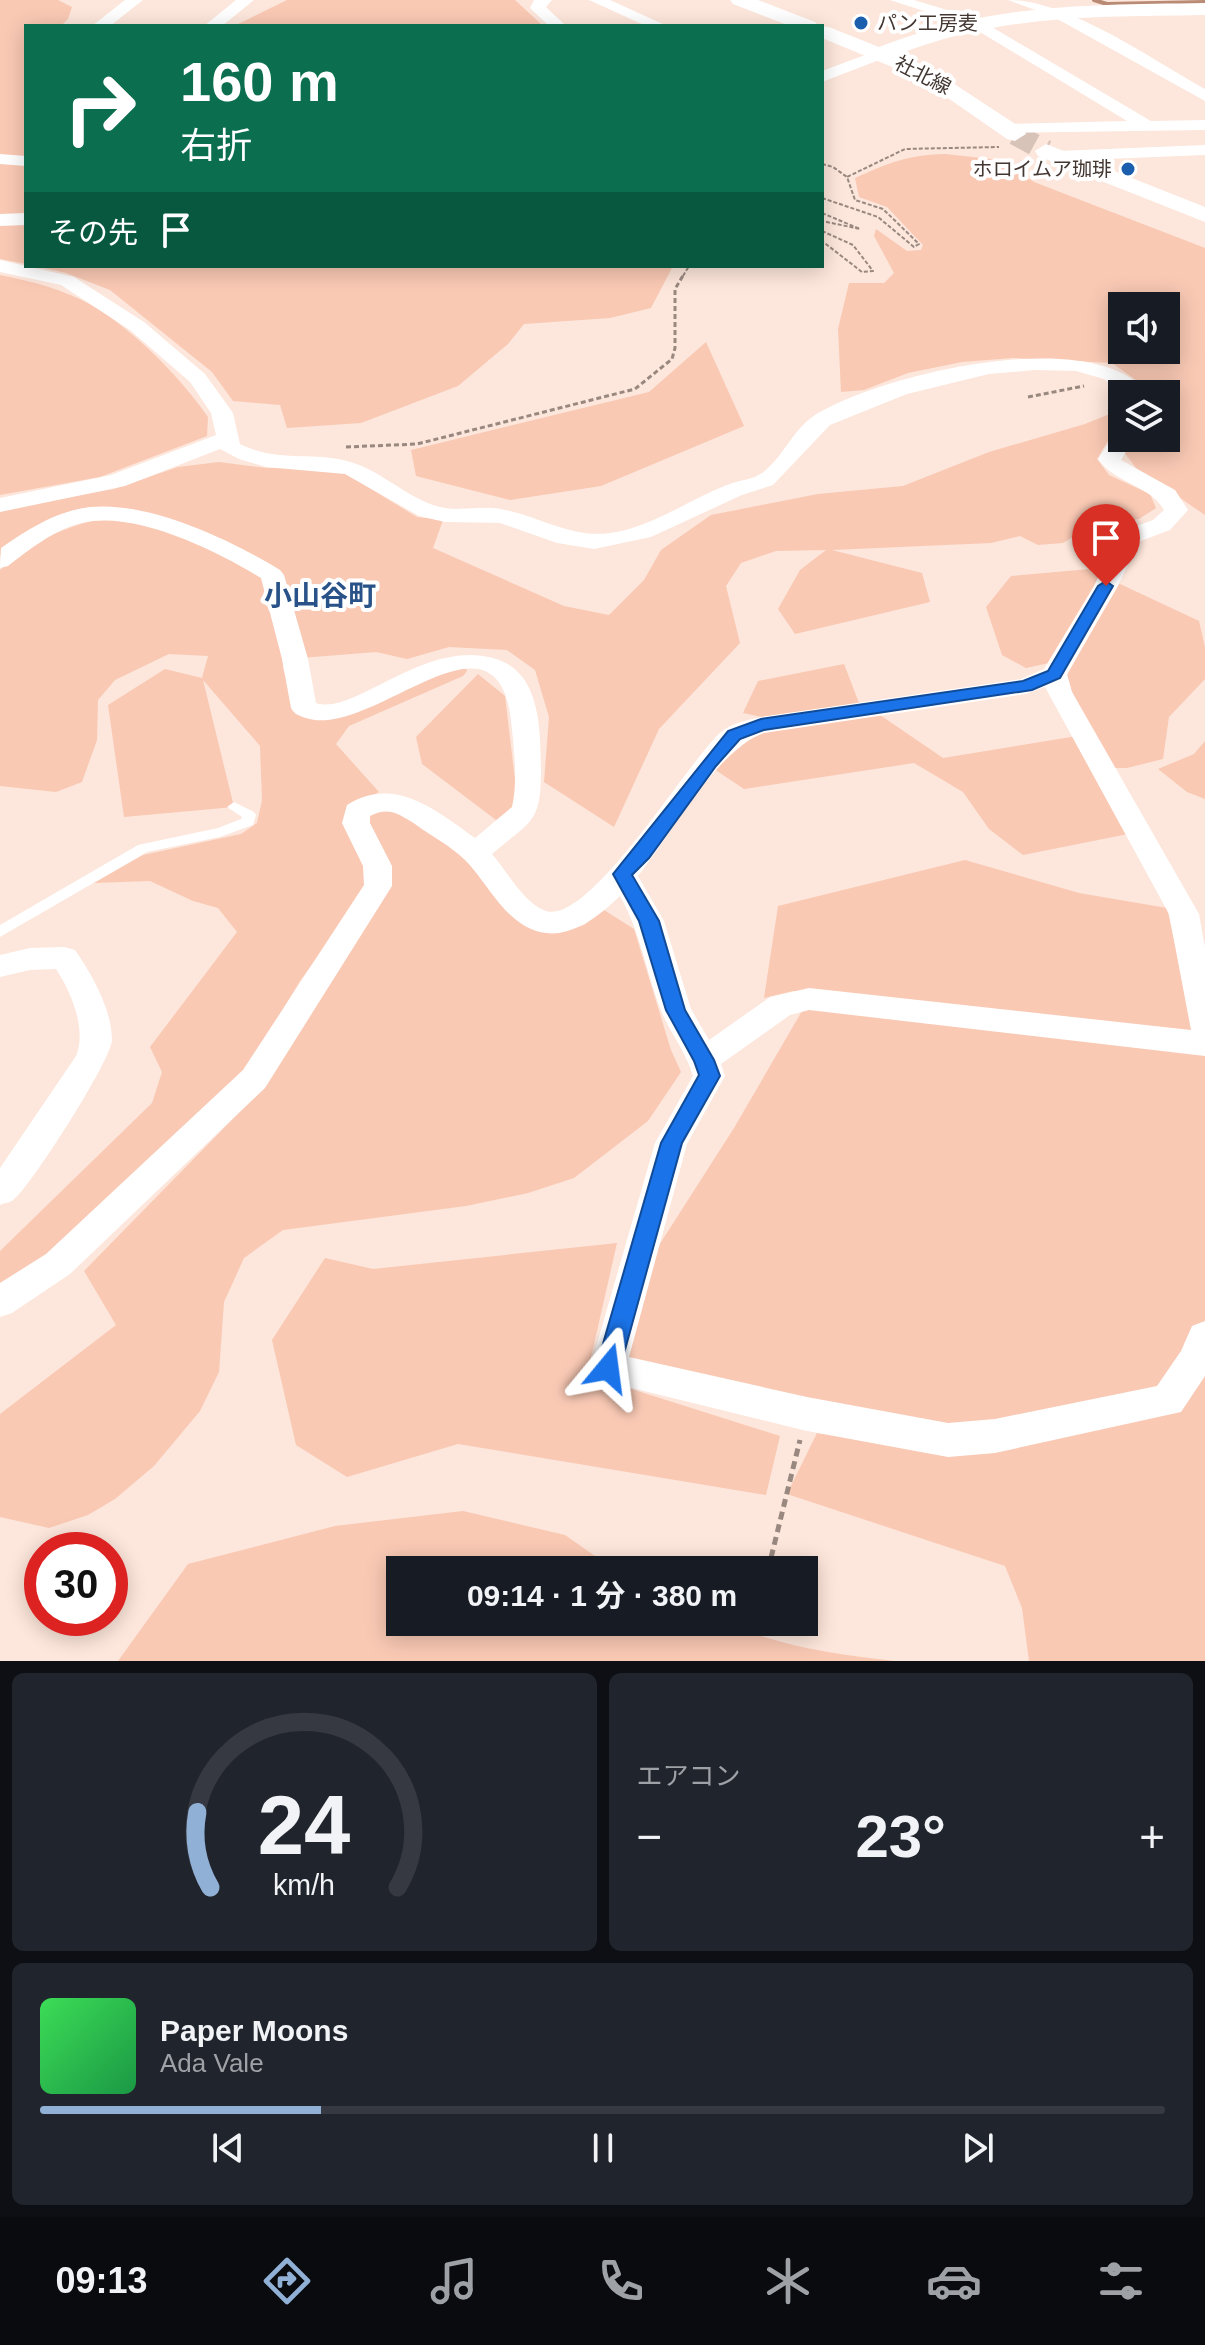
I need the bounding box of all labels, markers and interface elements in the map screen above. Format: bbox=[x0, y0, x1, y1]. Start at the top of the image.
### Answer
place label: パン工房麦 bbox=[877, 12, 978, 34]
marker: パン工房麦 bbox=[852, 14, 870, 32]
text: 160 m bbox=[180, 50, 339, 113]
street label: 社北線 bbox=[891, 52, 955, 98]
icon: right bbox=[48, 56, 152, 160]
text: 右折 bbox=[180, 125, 252, 166]
place label: ホロイムア珈琲 bbox=[972, 158, 1112, 180]
marker: ホロイムア珈琲 bbox=[1119, 160, 1137, 178]
icon: arrive bbox=[154, 208, 198, 252]
text: その先 bbox=[48, 216, 138, 249]
map controls bbox=[1108, 292, 1180, 452]
button: sound bbox=[1108, 292, 1180, 364]
button: layers bbox=[1108, 380, 1180, 452]
pin bbox=[1072, 504, 1140, 586]
icon: arrive bbox=[1084, 516, 1128, 560]
district label: 小山谷町 bbox=[264, 580, 376, 611]
position arrow bbox=[566, 1326, 650, 1410]
speed limit sign: 30 bbox=[24, 1532, 128, 1636]
text: 09:14 · 1 分 · 380 m bbox=[467, 1579, 737, 1612]
text: エアコン bbox=[637, 1761, 741, 1791]
text: 24 bbox=[258, 1779, 351, 1872]
text: 23° bbox=[855, 1803, 946, 1870]
text: − bbox=[637, 1812, 662, 1861]
text: + bbox=[1139, 1812, 1165, 1861]
text: km/h bbox=[273, 1869, 335, 1901]
text: Paper Moons bbox=[160, 2014, 348, 2047]
text: Ada Vale bbox=[160, 2048, 264, 2078]
icon: previous bbox=[206, 2126, 250, 2170]
icon: pause bbox=[581, 2126, 625, 2170]
icon: next bbox=[956, 2126, 1000, 2170]
icon: directions bbox=[259, 2253, 315, 2309]
icon: music bbox=[426, 2253, 482, 2309]
icon: phone bbox=[593, 2253, 649, 2309]
icon: climate bbox=[760, 2253, 816, 2309]
icon: car bbox=[926, 2253, 982, 2309]
icon: filters bbox=[1093, 2253, 1149, 2309]
text: 09:13 bbox=[55, 2260, 148, 2301]

